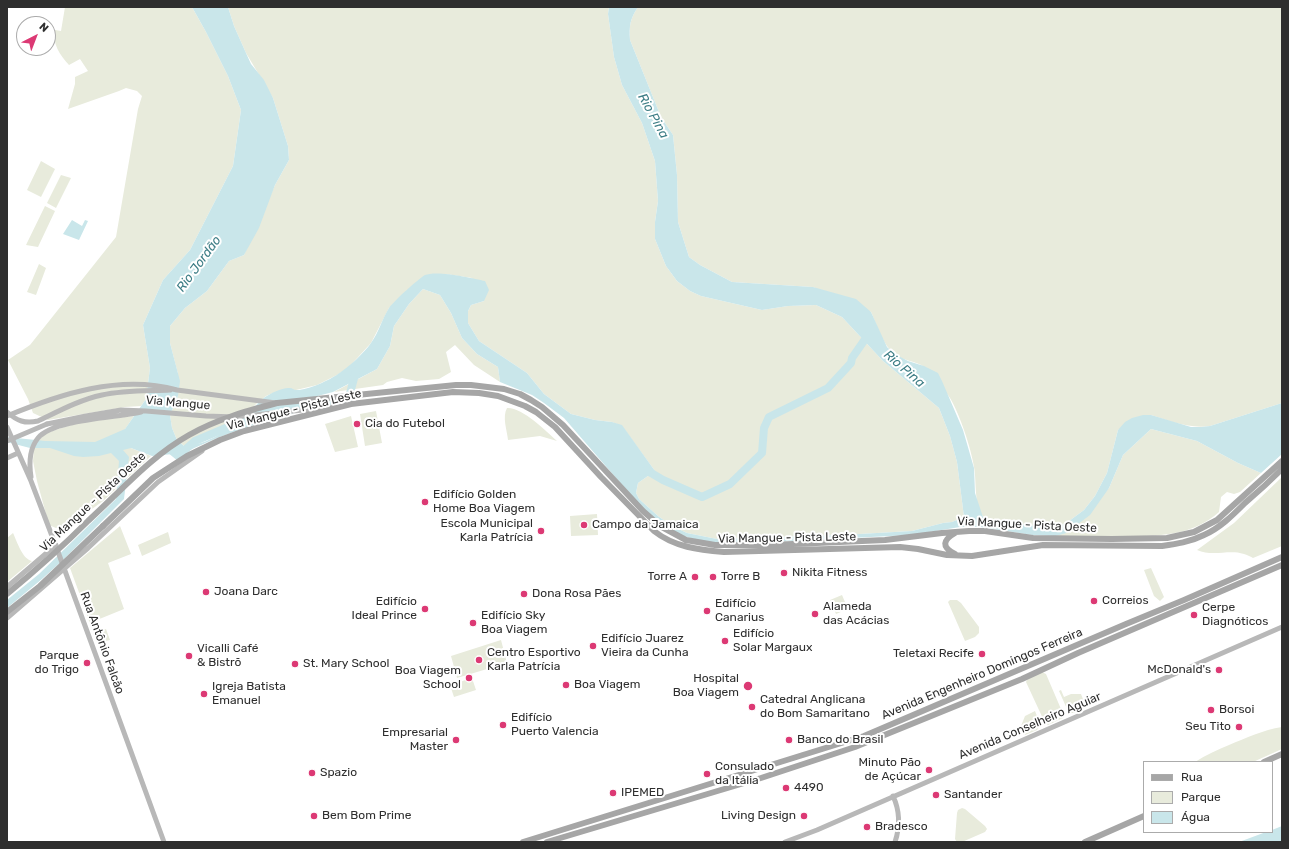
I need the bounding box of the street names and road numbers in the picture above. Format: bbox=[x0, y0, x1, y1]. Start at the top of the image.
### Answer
street label: Via Mangue - Pista Leste bbox=[225, 386, 363, 434]
street label: Via Mangue bbox=[145, 393, 211, 413]
street label: Via Mangue - Pista Oeste bbox=[37, 449, 149, 555]
street label: Via Mangue - Pista Oeste bbox=[957, 514, 1097, 536]
street label: Via Mangue - Pista Leste bbox=[718, 530, 856, 546]
street label: Rua Antônio Falcão bbox=[77, 590, 127, 696]
street label: Avenida Engenheiro Domingos Ferreira bbox=[879, 625, 1085, 723]
street label: Avenida Conselheiro Aguiar bbox=[957, 689, 1103, 763]

